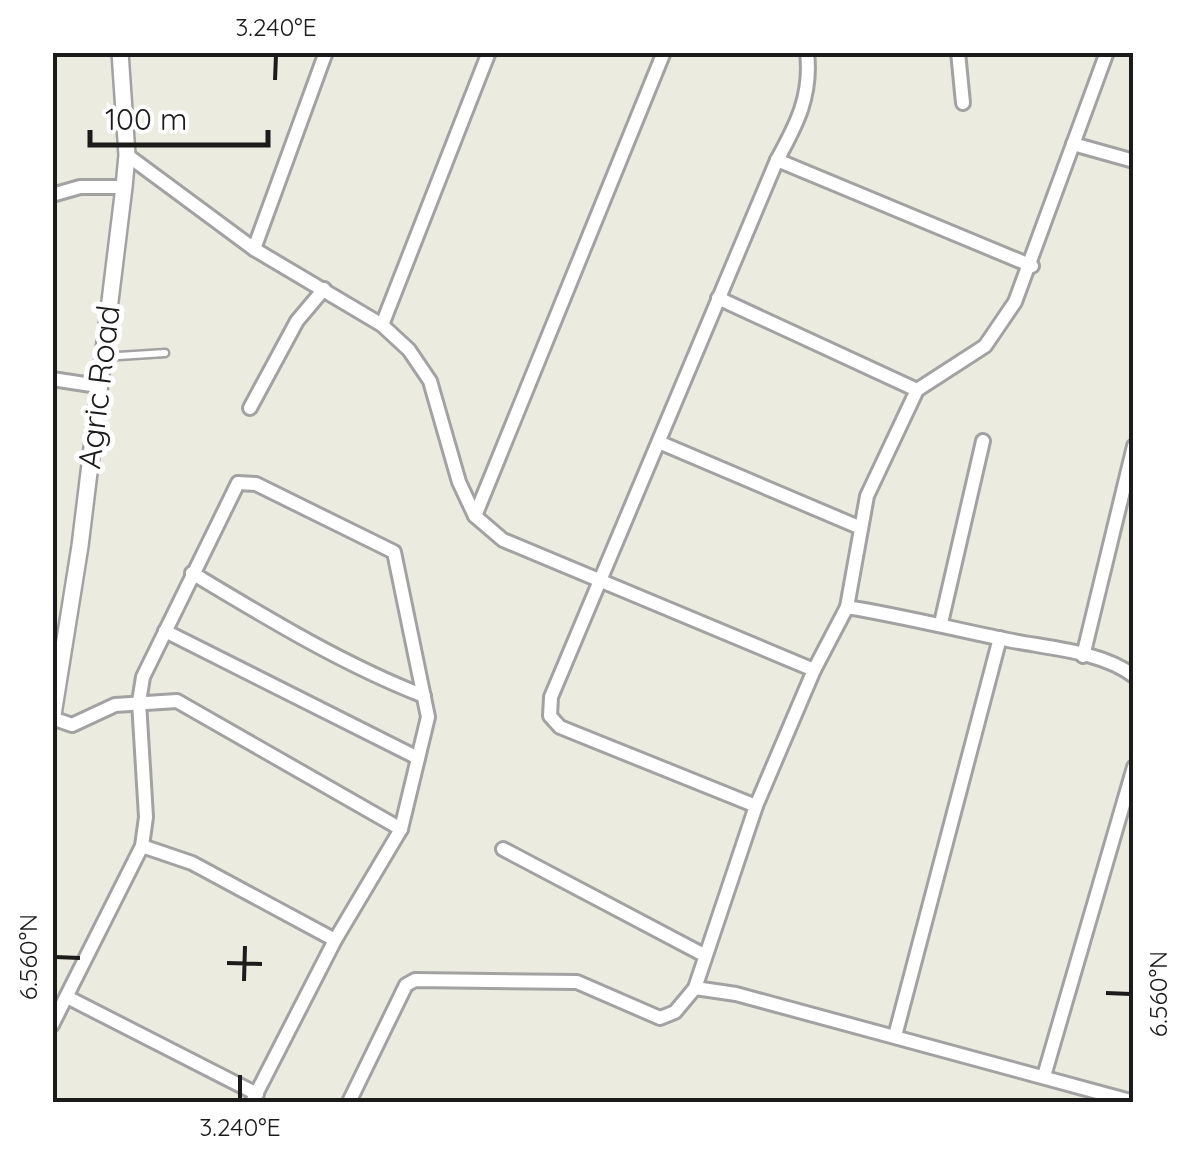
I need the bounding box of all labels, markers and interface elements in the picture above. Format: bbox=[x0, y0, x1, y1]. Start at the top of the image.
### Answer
text: 3.240°E bbox=[235, 11, 317, 42]
scale bar bbox=[90, 85, 268, 147]
text: 100 m bbox=[105, 100, 187, 138]
street label: Agric Road bbox=[68, 303, 128, 471]
text: 6.560°N bbox=[12, 914, 43, 1000]
text: 6.560°N bbox=[1142, 951, 1173, 1037]
text: 3.240°E bbox=[199, 1111, 281, 1142]

